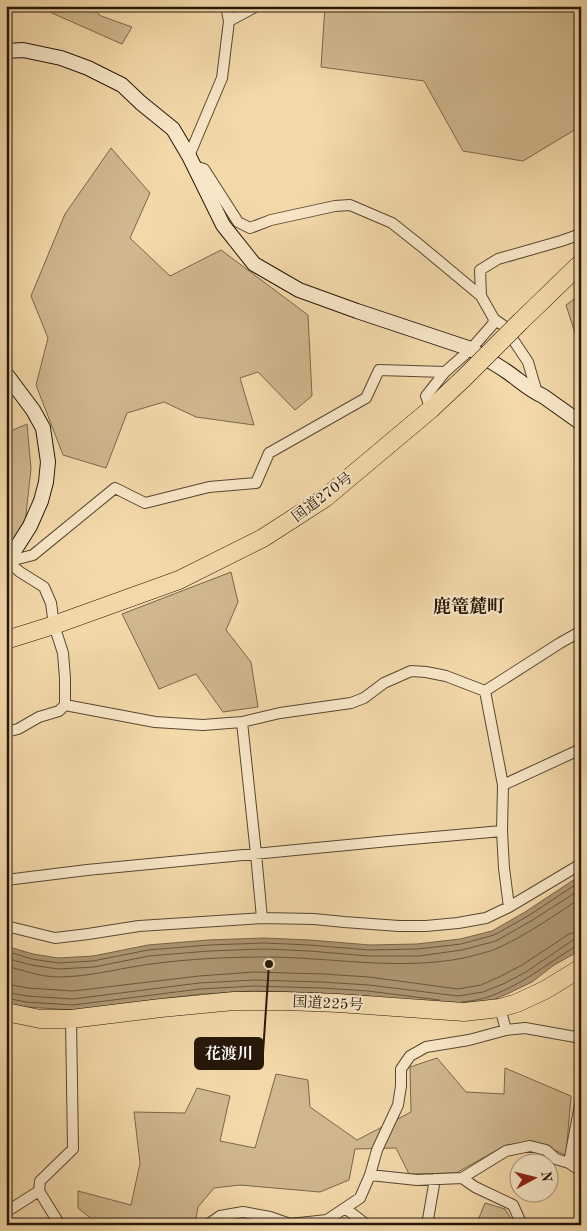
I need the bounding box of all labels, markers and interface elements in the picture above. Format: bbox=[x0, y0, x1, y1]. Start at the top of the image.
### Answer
street label: 国道270号 bbox=[289, 469, 356, 526]
district label: 鹿篭麓町 bbox=[433, 596, 505, 616]
street label: 国道225号 bbox=[292, 993, 364, 1014]
callout: 花渡川 bbox=[195, 1038, 263, 1069]
text: 花渡川 bbox=[205, 1045, 253, 1063]
north arrow bbox=[510, 1154, 560, 1204]
text: N bbox=[538, 1170, 554, 1183]

